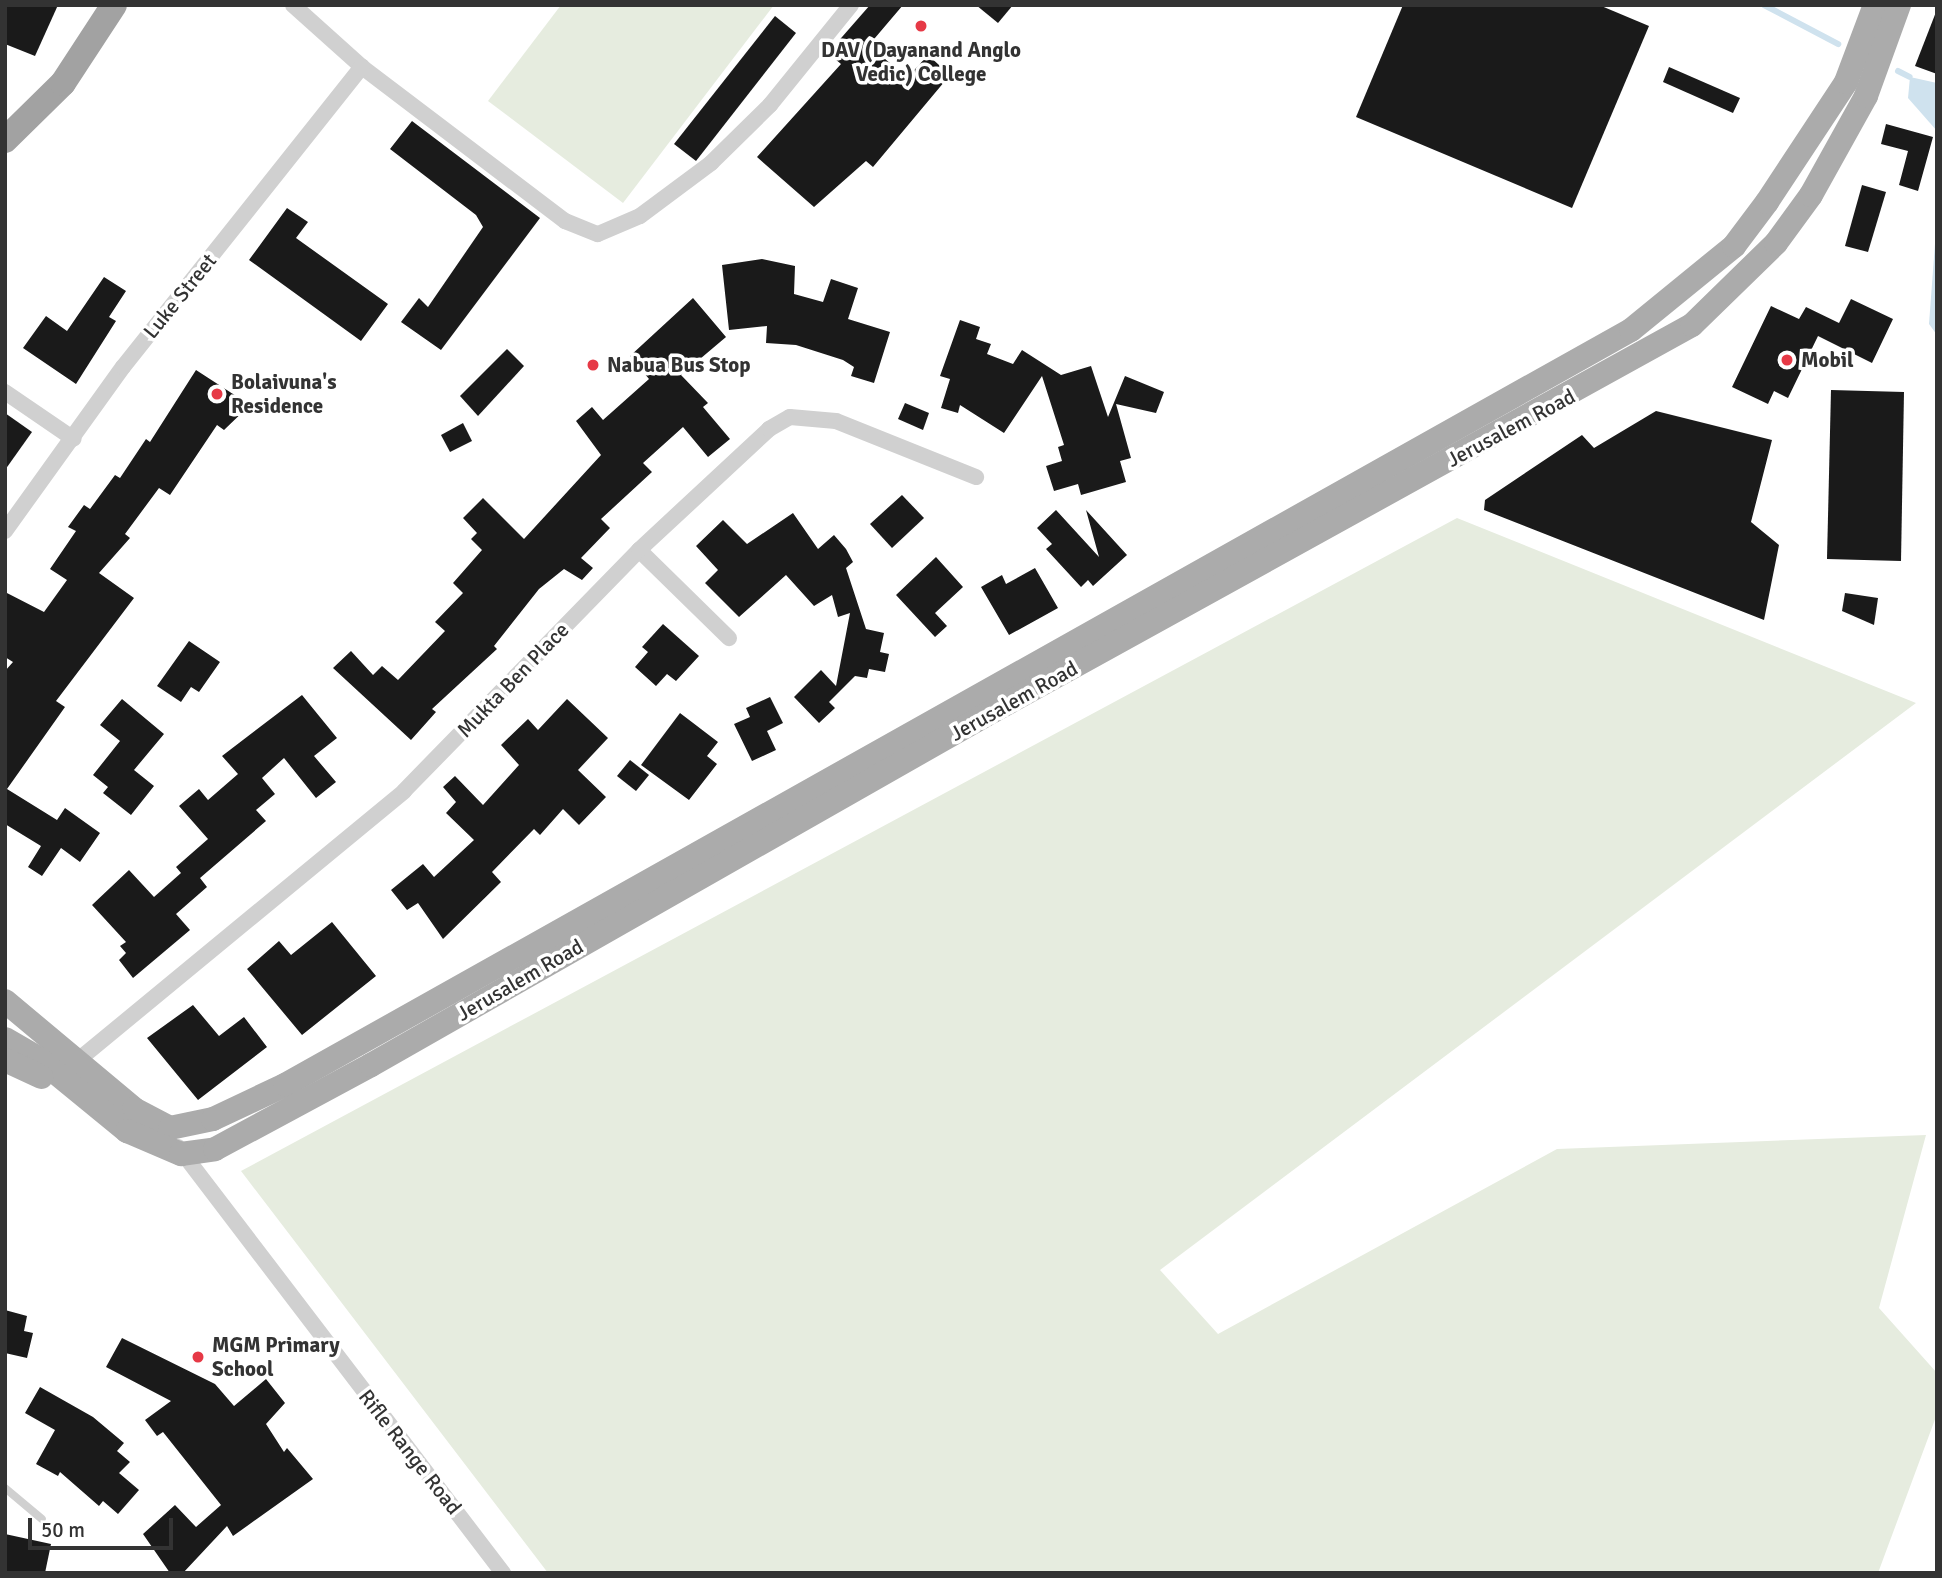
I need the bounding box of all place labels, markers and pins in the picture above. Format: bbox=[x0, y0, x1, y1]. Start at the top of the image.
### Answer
marker: DAV (Dayanand Anglo Vedic) College bbox=[913, 18, 929, 34]
place label: DAV (Dayanand Anglo Vedic) College bbox=[821, 37, 1021, 87]
place label: Mobil bbox=[1801, 347, 1854, 373]
place label: Nabua Bus Stop bbox=[607, 352, 751, 378]
marker: Mobil bbox=[1779, 352, 1795, 368]
marker: Nabua Bus Stop bbox=[585, 357, 601, 373]
place label: Bolaivuna's Residence bbox=[231, 369, 337, 419]
marker: Bolaivuna's Residence bbox=[209, 386, 225, 402]
place label: MGM Primary School bbox=[212, 1332, 340, 1382]
marker: MGM Primary School bbox=[190, 1349, 206, 1365]

